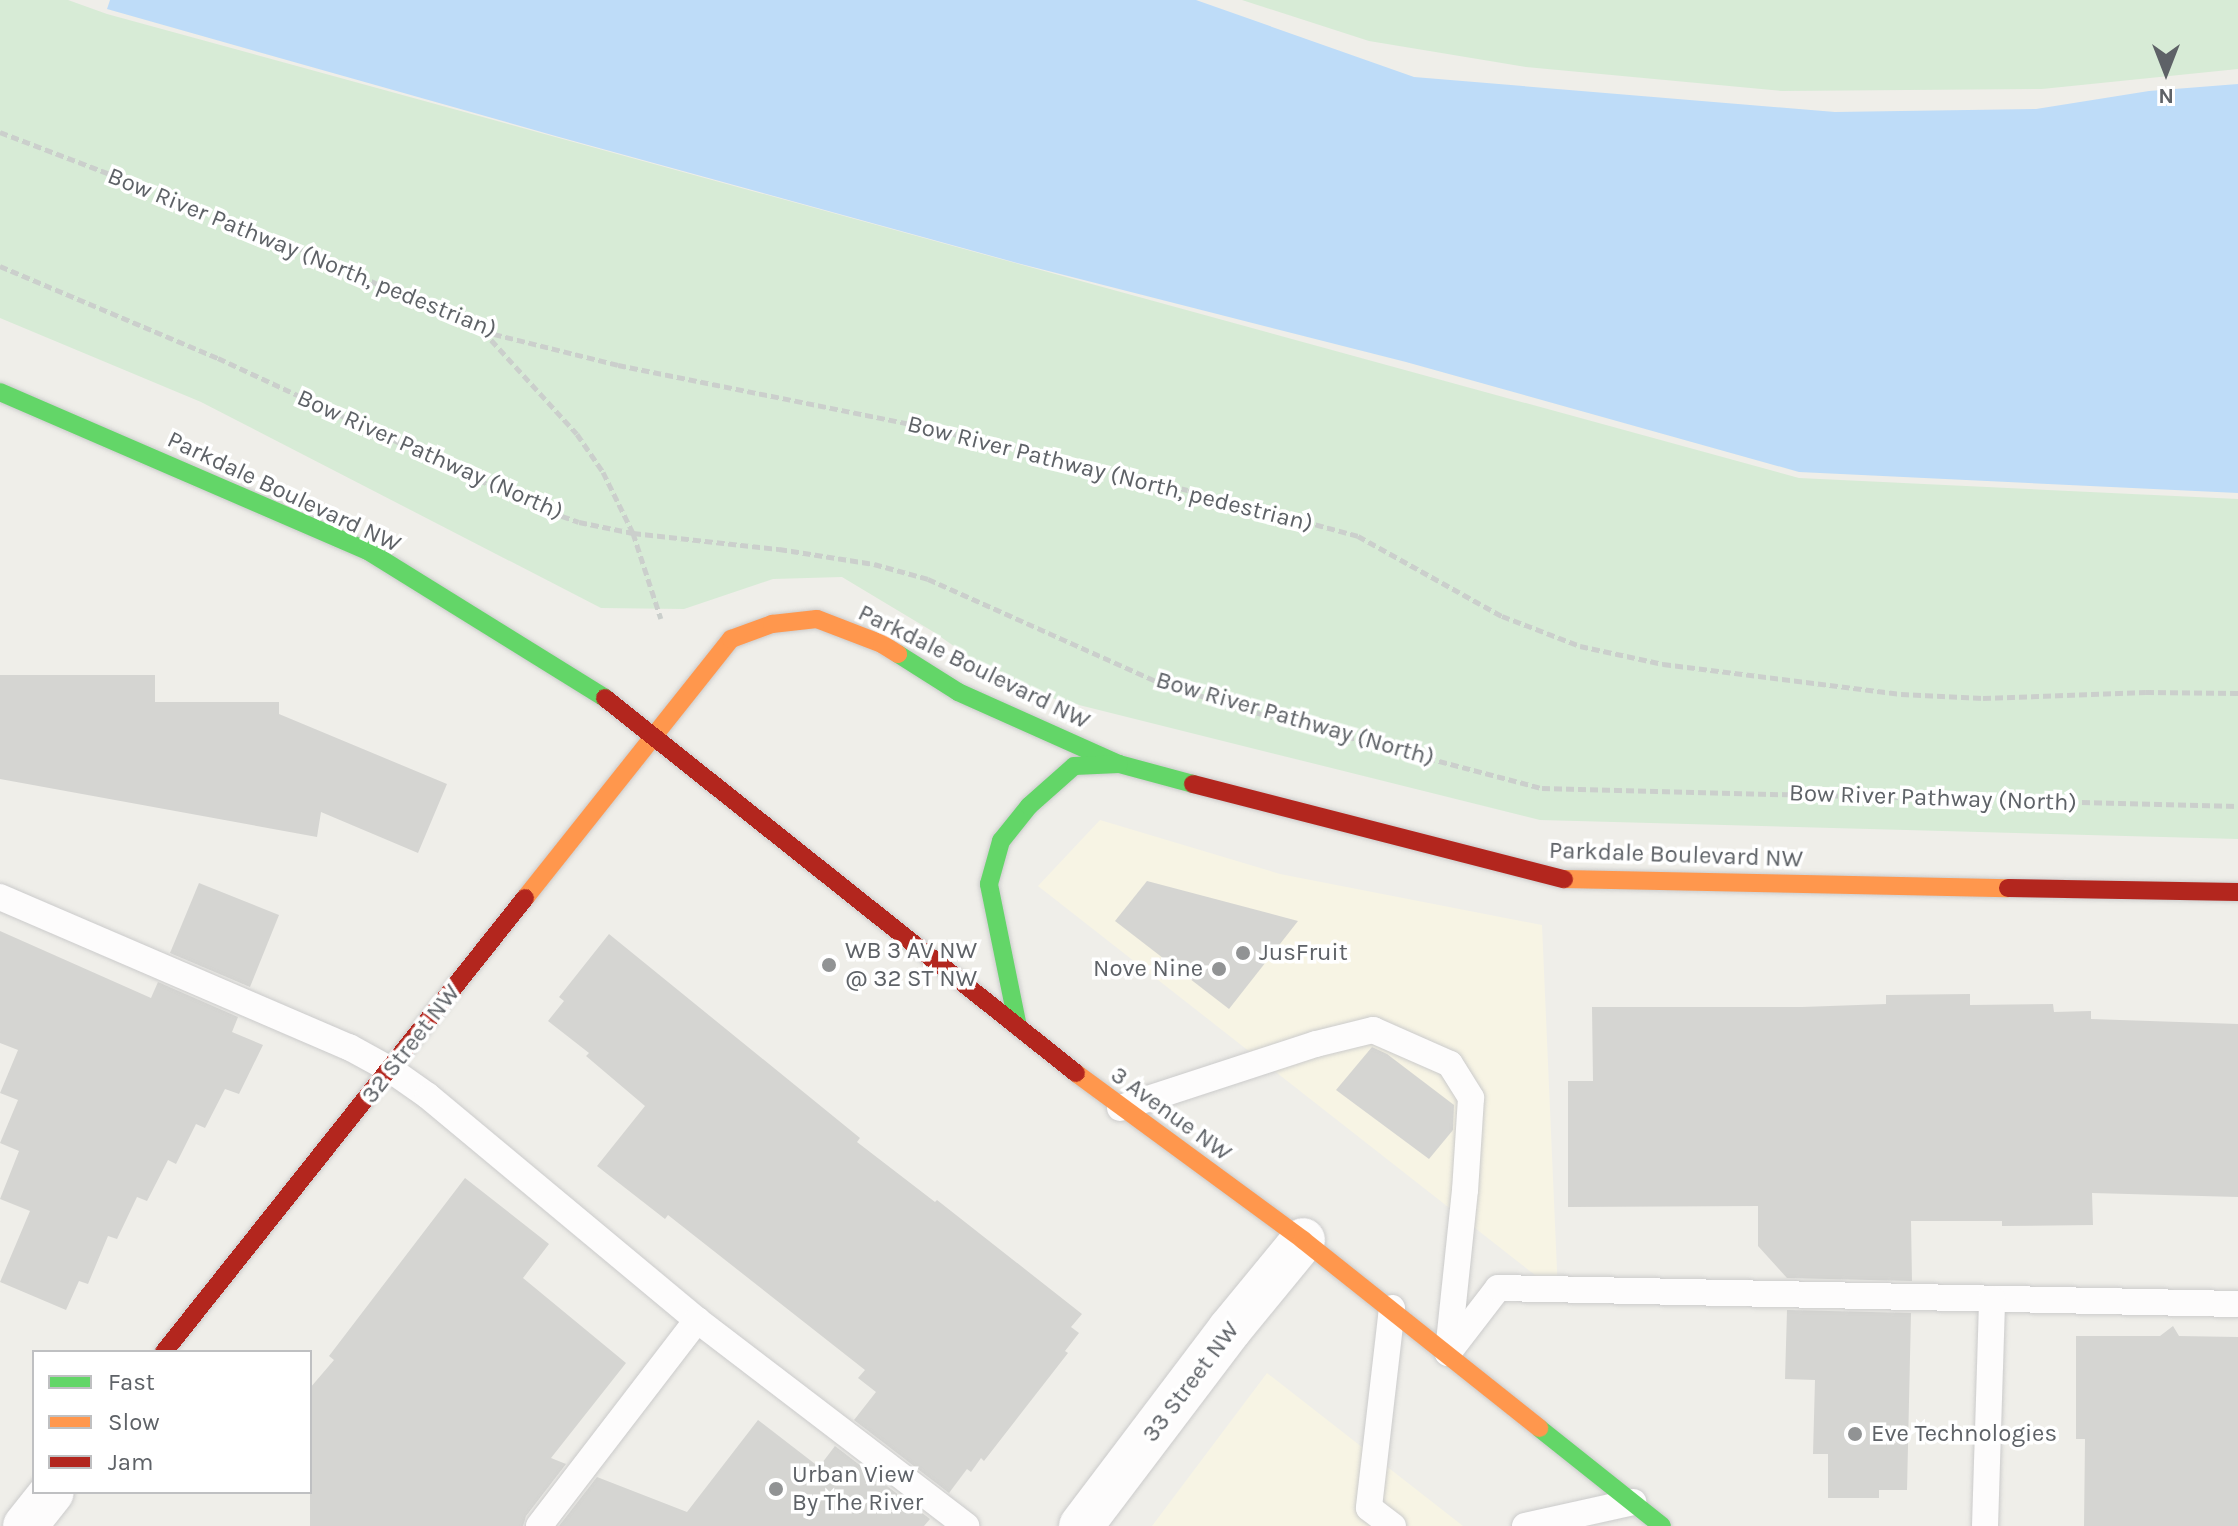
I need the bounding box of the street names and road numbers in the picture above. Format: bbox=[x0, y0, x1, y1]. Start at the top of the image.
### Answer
street label: Bow River Pathway (North, pedestrian) bbox=[103, 162, 501, 344]
street label: Bow River Pathway (North) bbox=[293, 383, 567, 527]
street label: Bow River Pathway (North, pedestrian) bbox=[904, 410, 1316, 538]
street label: Parkdale Boulevard NW bbox=[163, 425, 405, 559]
street label: Parkdale Boulevard NW bbox=[853, 598, 1095, 736]
street label: Bow River Pathway (North) bbox=[1153, 665, 1437, 773]
street label: Bow River Pathway (North) bbox=[1789, 779, 2077, 817]
street label: Parkdale Boulevard NW bbox=[1548, 836, 1804, 874]
street label: 32 Street NW bbox=[356, 979, 466, 1109]
street label: 3 Avenue NW bbox=[1105, 1060, 1237, 1168]
street label: 33 Street NW bbox=[1136, 1316, 1246, 1448]

